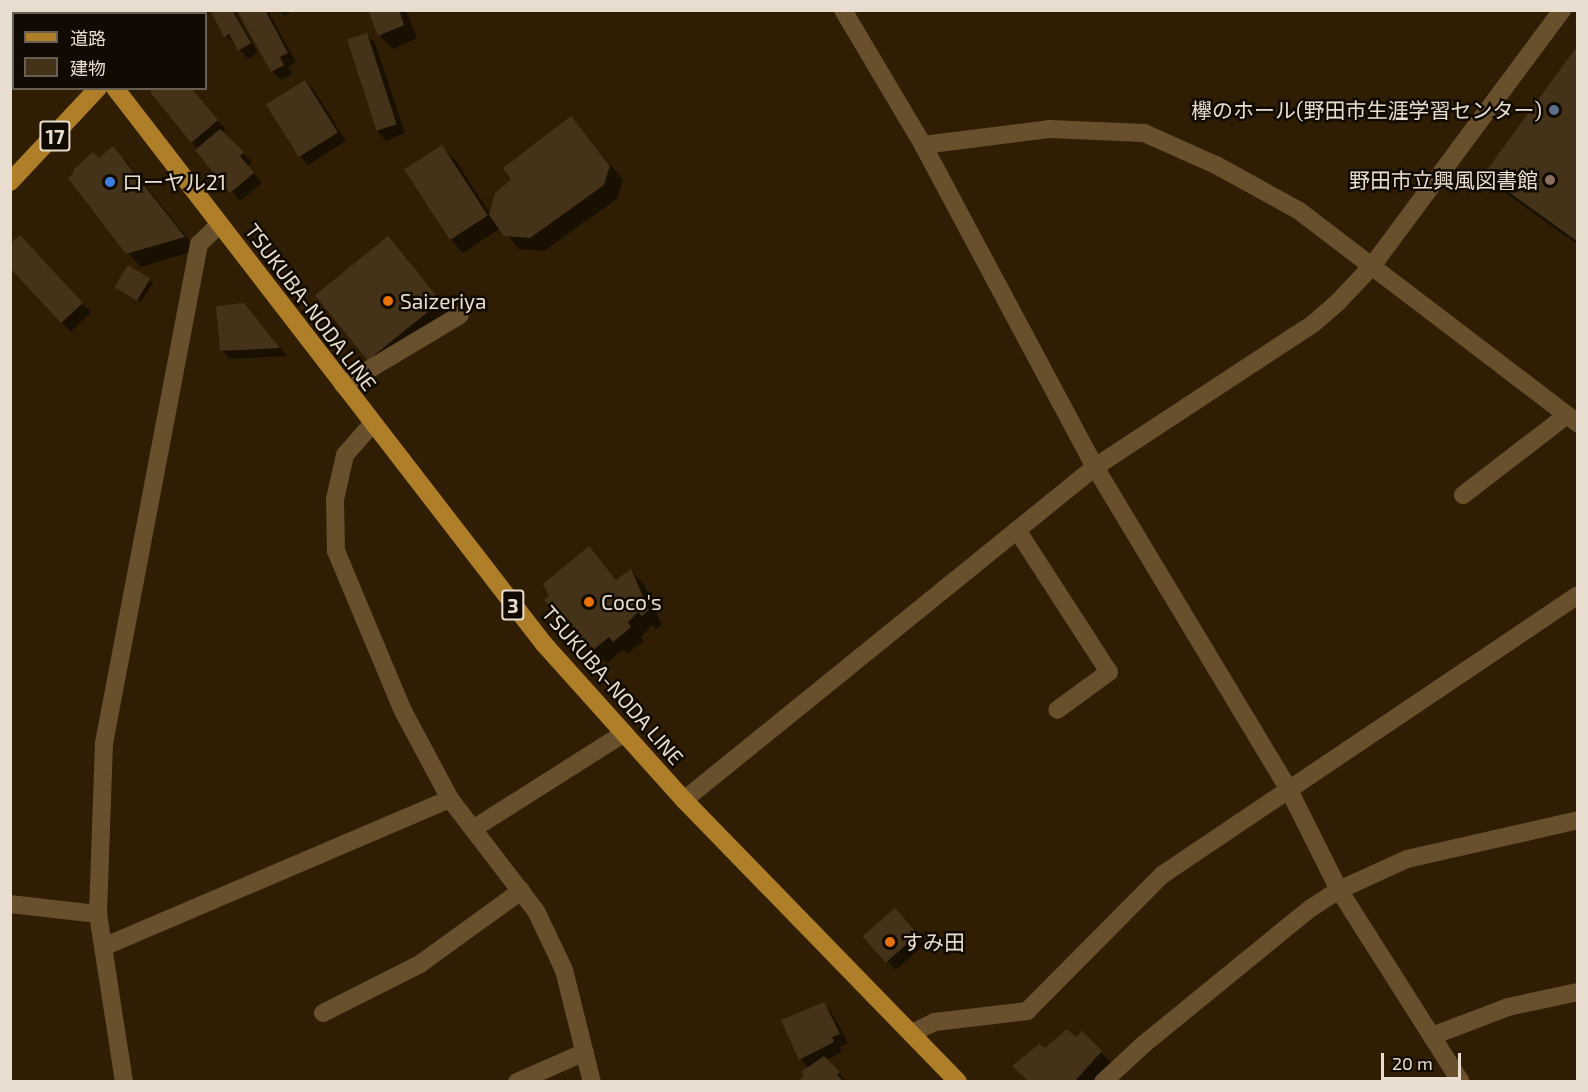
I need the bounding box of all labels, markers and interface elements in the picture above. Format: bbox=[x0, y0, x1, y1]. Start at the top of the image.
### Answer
legend bbox=[12, 12, 207, 90]
text: 道路 bbox=[70, 27, 106, 49]
text: 建物 bbox=[70, 57, 106, 79]
place label: 欅のホール(野田市生涯学習センター) bbox=[1191, 97, 1542, 123]
marker: 欅のホール(野田市生涯学習センター) bbox=[1547, 103, 1561, 117]
road number: 17 bbox=[38, 119, 72, 153]
place label: 野田市立興風図書館 bbox=[1349, 167, 1538, 193]
place label: ローヤル21 bbox=[122, 169, 226, 195]
marker: 野田市立興風図書館 bbox=[1543, 173, 1557, 187]
marker: ローヤル21 bbox=[103, 175, 117, 189]
street label: TSUKUBA-NODA LINE bbox=[240, 218, 382, 396]
place label: Saizeriya bbox=[400, 288, 487, 314]
marker: Saizeriya bbox=[381, 294, 395, 308]
road number: 3 bbox=[501, 588, 525, 622]
place label: Coco's bbox=[601, 589, 662, 615]
marker: Coco's bbox=[582, 595, 596, 609]
street label: TSUKUBA-NODA LINE bbox=[537, 600, 689, 770]
place label: すみ田 bbox=[902, 929, 965, 955]
marker: すみ田 bbox=[883, 935, 897, 949]
scale bar bbox=[1384, 1041, 1464, 1079]
text: 20 m bbox=[1392, 1052, 1433, 1074]

